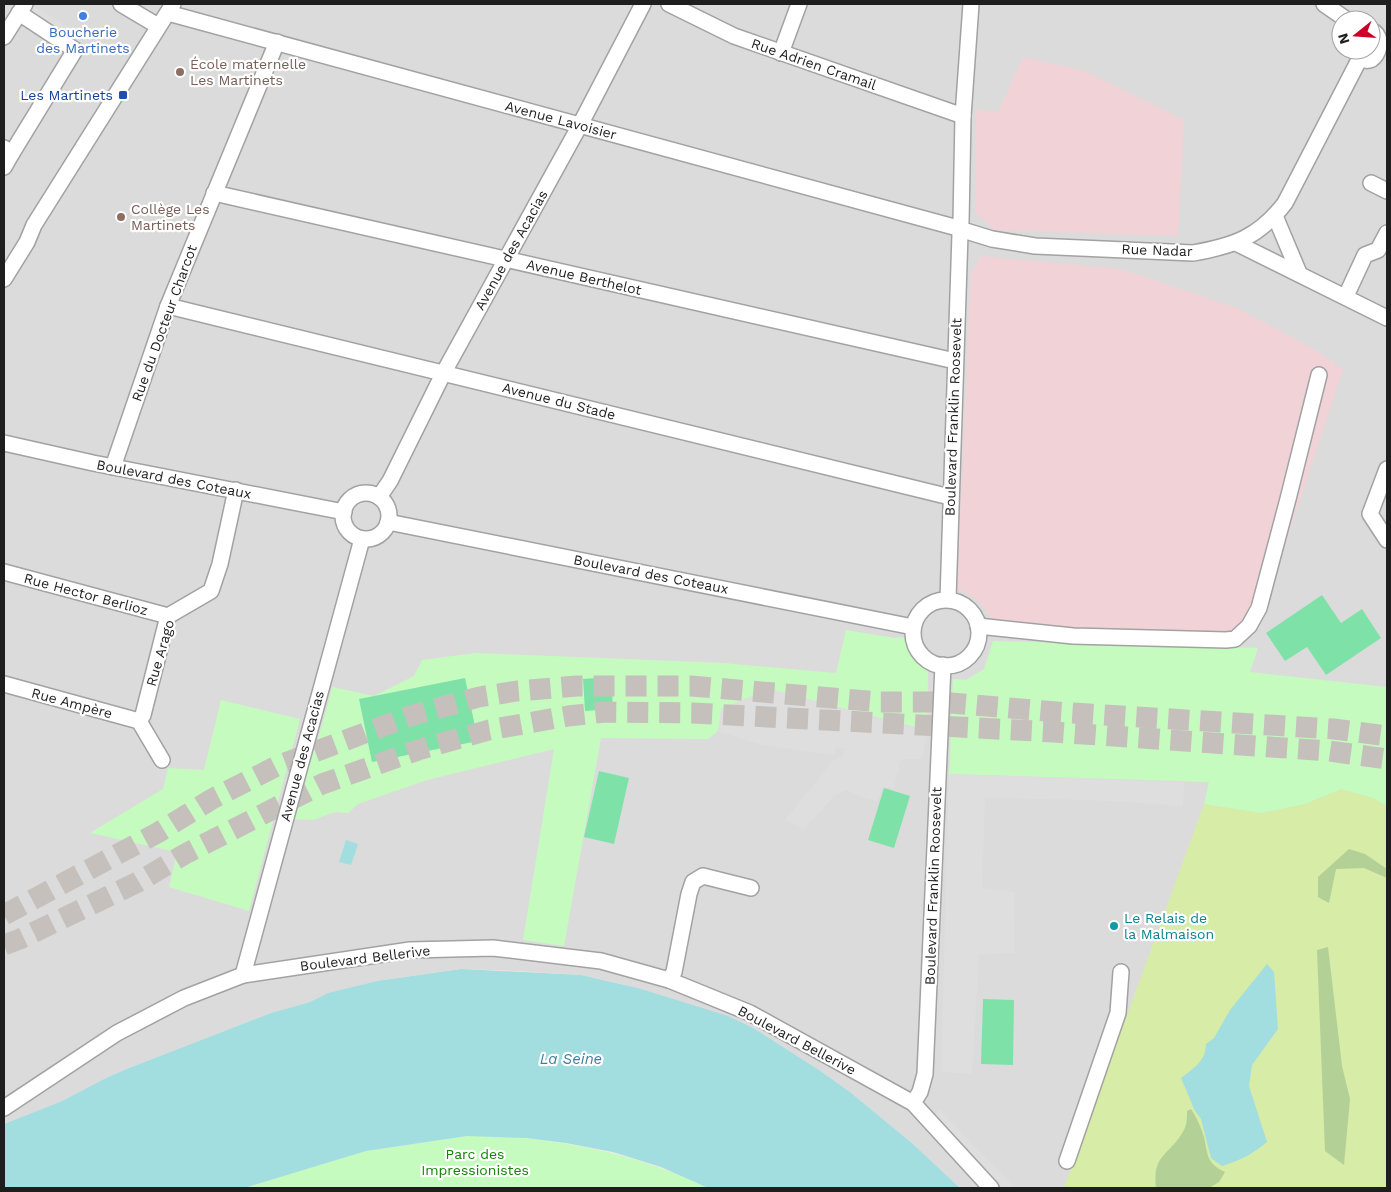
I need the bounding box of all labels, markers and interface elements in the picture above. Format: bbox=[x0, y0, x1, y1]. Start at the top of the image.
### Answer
marker: Boucherie des Martinets bbox=[77, 10, 89, 22]
north arrow bbox=[1331, 10, 1381, 60]
place label: Boucherie des Martinets bbox=[36, 24, 130, 56]
text: N bbox=[1334, 32, 1353, 46]
street label: Rue Adrien Cramail bbox=[749, 35, 879, 93]
place label: École maternelle Les Martinets bbox=[190, 56, 306, 88]
marker: École maternelle Les Martinets bbox=[174, 66, 186, 78]
place label: Les Martinets bbox=[20, 87, 113, 103]
marker: Les Martinets bbox=[117, 89, 129, 101]
street label: Avenue Lavoisier bbox=[504, 97, 619, 143]
street label: Avenue des Acacias bbox=[471, 187, 551, 313]
place label: Collège Les Martinets bbox=[131, 201, 210, 233]
marker: Collège Les Martinets bbox=[115, 211, 127, 223]
street label: Rue Nadar bbox=[1121, 241, 1193, 259]
street label: Rue du Docteur Charcot bbox=[128, 242, 200, 404]
street label: Avenue Berthelot bbox=[525, 256, 643, 298]
street label: Boulevard Franklin Roosevelt bbox=[942, 318, 964, 516]
street label: Avenue du Stade bbox=[501, 379, 617, 423]
street label: Boulevard des Coteaux bbox=[95, 456, 253, 502]
street label: Boulevard des Coteaux bbox=[572, 551, 730, 597]
street label: Rue Hector Berlioz bbox=[22, 570, 150, 618]
street label: Rue Arago bbox=[143, 618, 177, 688]
street label: Rue Ampère bbox=[30, 685, 114, 721]
street label: Avenue des Acacias bbox=[277, 689, 327, 823]
street label: Boulevard Franklin Roosevelt bbox=[922, 787, 944, 985]
place label: Le Relais de la Malmaison bbox=[1124, 910, 1214, 942]
marker: Le Relais de la Malmaison bbox=[1108, 920, 1120, 932]
street label: Boulevard Bellerive bbox=[299, 942, 431, 974]
street label: Boulevard Bellerive bbox=[735, 1002, 859, 1078]
water label: La Seine bbox=[540, 1050, 602, 1068]
park label: Parc des Impressionistes bbox=[421, 1146, 529, 1178]

